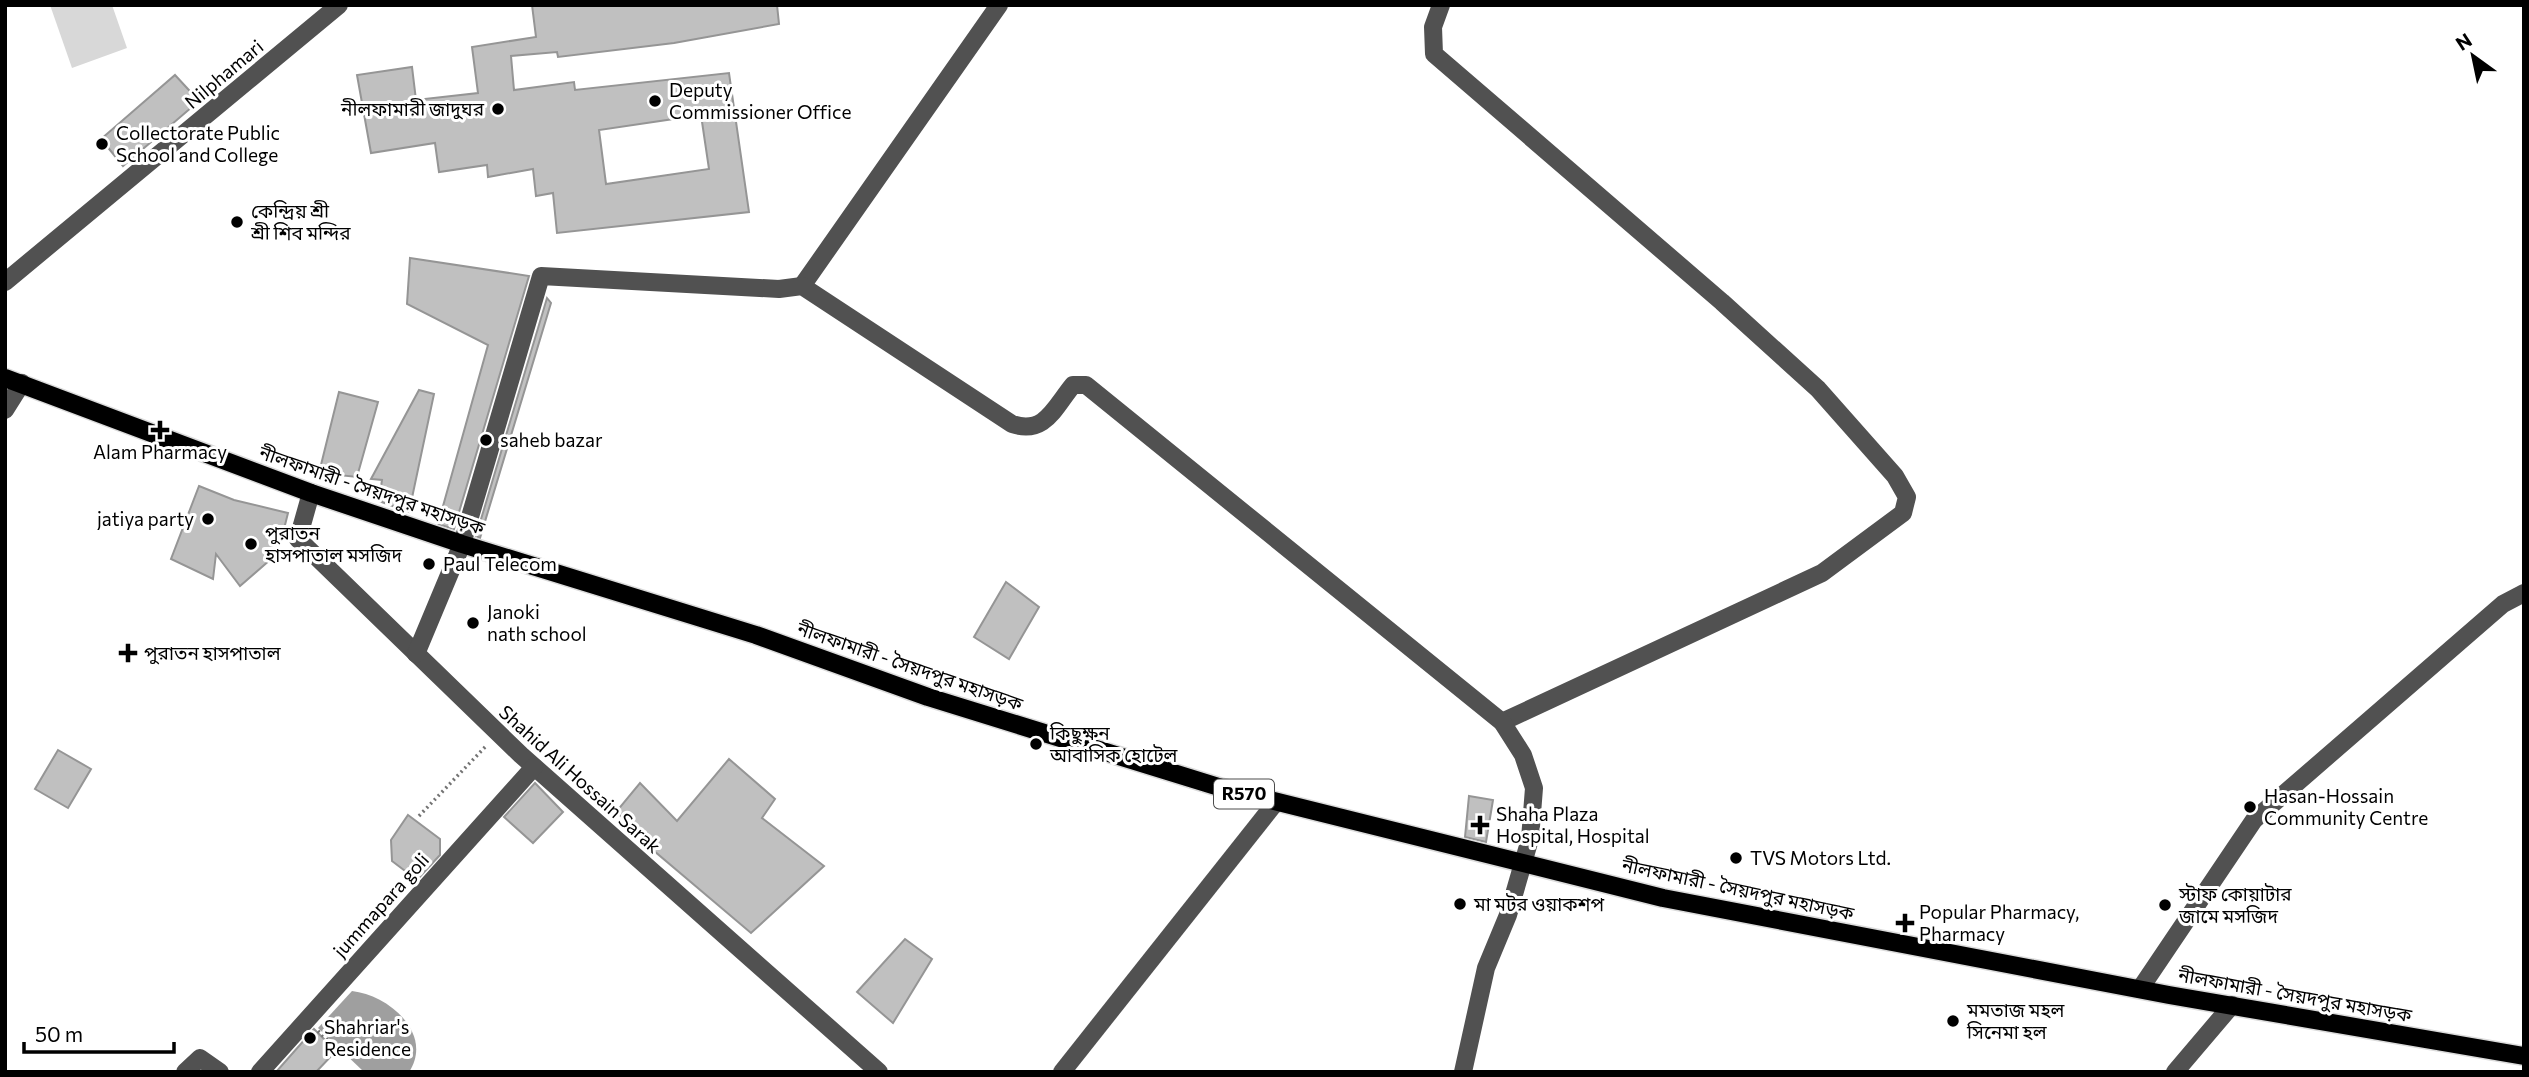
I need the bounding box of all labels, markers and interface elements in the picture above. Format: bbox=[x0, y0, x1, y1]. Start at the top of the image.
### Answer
north arrow bbox=[2438, 21, 2508, 91]
text: N bbox=[2451, 28, 2476, 55]
street label: Nilphamari bbox=[180, 34, 267, 113]
place label: Deputy Commissioner Office bbox=[669, 78, 851, 123]
marker: Deputy Commissioner Office bbox=[647, 93, 663, 109]
place label: নীলফামারী জাদুঘর bbox=[340, 97, 485, 120]
marker: নীলফামারী জাদুঘর bbox=[490, 101, 506, 117]
place label: Collectorate Public School and College bbox=[116, 121, 280, 166]
marker: Collectorate Public School and College bbox=[94, 136, 110, 152]
place label: কেন্দ্রিয় শ্রী শ্রী শিব মন্দির bbox=[250, 199, 351, 244]
marker: কেন্দ্রিয় শ্রী শ্রী শিব মন্দির bbox=[229, 214, 245, 230]
marker: Alam Pharmacy bbox=[152, 422, 168, 438]
place label: saheb bazar bbox=[500, 428, 603, 451]
marker: saheb bazar bbox=[478, 432, 494, 448]
place label: Alam Pharmacy bbox=[93, 440, 227, 463]
street label: নীলফামারী - সৈয়দপুর মহাসড়ক bbox=[255, 440, 488, 540]
place label: jatiya party bbox=[97, 507, 194, 530]
marker: jatiya party bbox=[200, 511, 216, 527]
place label: পুরাতন হাসপাতাল মসজিদ bbox=[264, 521, 403, 566]
marker: পুরাতন হাসপাতাল মসজিদ bbox=[243, 536, 259, 552]
place label: Paul Telecom bbox=[443, 552, 557, 575]
marker: Paul Telecom bbox=[421, 556, 437, 572]
place label: Janoki nath school bbox=[487, 600, 587, 645]
marker: Janoki nath school bbox=[465, 615, 481, 631]
street label: নীলফামারী - সৈয়দপুর মহাসড়ক bbox=[793, 616, 1026, 716]
place label: পুরাতন হাসপাতাল bbox=[144, 641, 282, 665]
marker: পুরাতন হাসপাতাল bbox=[118, 643, 138, 663]
street label: Shahid Ali Hossain Sarak bbox=[495, 700, 666, 857]
place label: কিছুক্ষন আবাসিক হোটেল bbox=[1049, 721, 1179, 766]
marker: কিছুক্ষন আবাসিক হোটেল bbox=[1028, 736, 1044, 752]
road number: R570 bbox=[1214, 780, 1274, 808]
place label: Hasan-Hossain Community Centre bbox=[2264, 784, 2428, 829]
marker: Hasan-Hossain Community Centre bbox=[2242, 799, 2258, 815]
place label: Shaha Plaza Hospital, Hospital bbox=[1496, 802, 1649, 847]
marker: Shaha Plaza Hospital, Hospital bbox=[1470, 815, 1490, 835]
place label: TVS Motors Ltd. bbox=[1750, 846, 1891, 869]
street label: jummapara goli bbox=[328, 848, 433, 961]
marker: TVS Motors Ltd. bbox=[1728, 850, 1744, 866]
street label: নীলফামারী - সৈয়দপুর মহাসড়ক bbox=[1619, 852, 1857, 925]
place label: স্টাফ কোয়াটার জামে মসজিদ bbox=[2178, 882, 2292, 927]
place label: মা মটর ওয়াকশপ bbox=[1473, 892, 1605, 915]
marker: মা মটর ওয়াকশপ bbox=[1452, 896, 1468, 912]
marker: স্টাফ কোয়াটার জামে মসজিদ bbox=[2157, 897, 2173, 913]
place label: Popular Pharmacy, Pharmacy bbox=[1919, 900, 2079, 945]
marker: Popular Pharmacy, Pharmacy bbox=[1897, 915, 1913, 931]
street label: নীলফামারী - সৈয়দপুর মহাসড়ক bbox=[2175, 962, 2414, 1027]
place label: মমতাজ মহল সিনেমা হল bbox=[1966, 998, 2066, 1043]
scale bar bbox=[24, 1010, 175, 1054]
marker: মমতাজ মহল সিনেমা হল bbox=[1945, 1013, 1961, 1029]
place label: Shahriar's Residence bbox=[324, 1015, 411, 1060]
text: 50 m bbox=[35, 1021, 83, 1046]
marker: Shahriar's Residence bbox=[302, 1030, 318, 1046]

